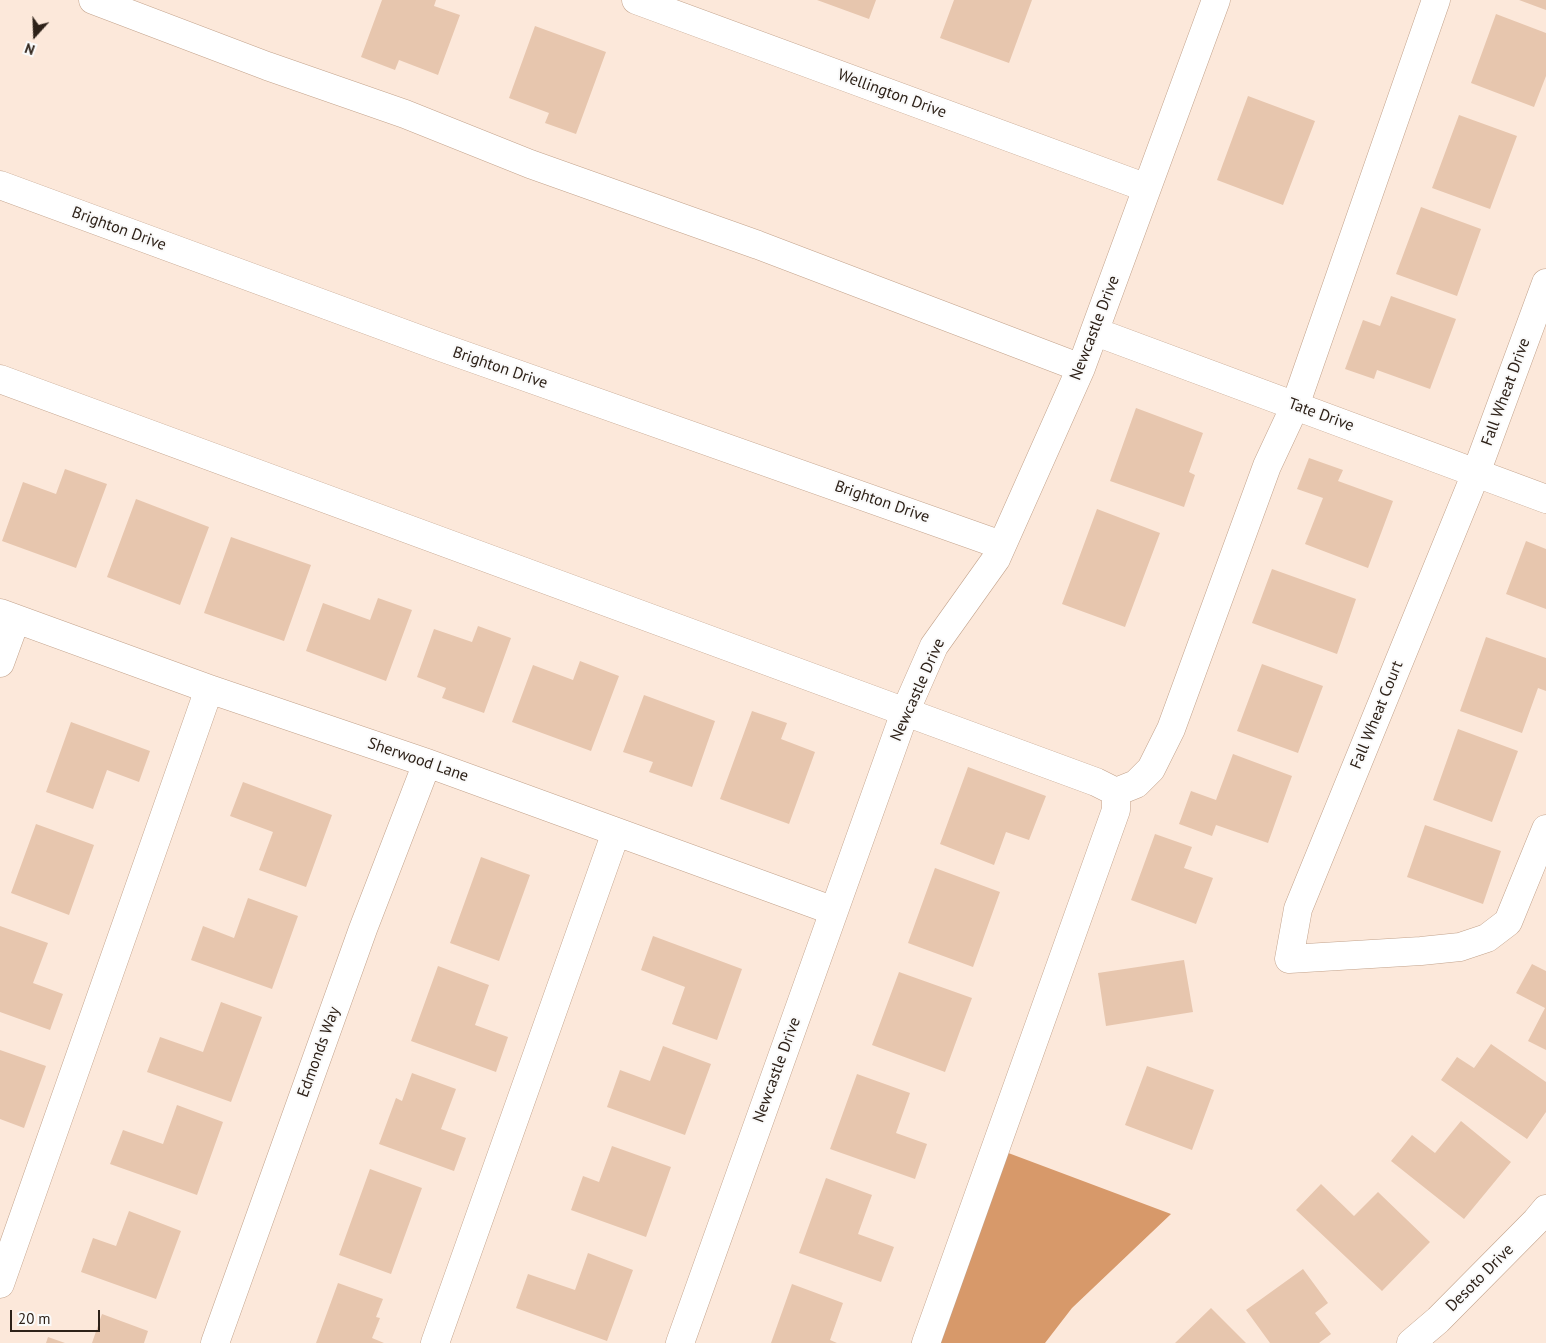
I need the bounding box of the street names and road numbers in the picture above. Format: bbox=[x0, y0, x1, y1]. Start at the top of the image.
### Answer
street label: Wellington Drive bbox=[835, 65, 949, 123]
street label: Brighton Drive bbox=[69, 203, 169, 255]
street label: Newcastle Drive bbox=[1066, 273, 1124, 383]
street label: Fall Wheat Drive bbox=[1478, 335, 1534, 449]
street label: Brighton Drive bbox=[450, 343, 550, 393]
street label: Tate Drive bbox=[1285, 394, 1357, 436]
street label: Brighton Drive bbox=[832, 477, 932, 527]
street label: Newcastle Drive bbox=[887, 636, 949, 744]
street label: Fall Wheat Court bbox=[1347, 658, 1407, 772]
street label: Sherwood Lane bbox=[365, 734, 471, 786]
street label: Edmonds Way bbox=[294, 1004, 344, 1100]
street label: Newcastle Drive bbox=[749, 1015, 805, 1125]
street label: Desoto Drive bbox=[1442, 1240, 1518, 1316]

